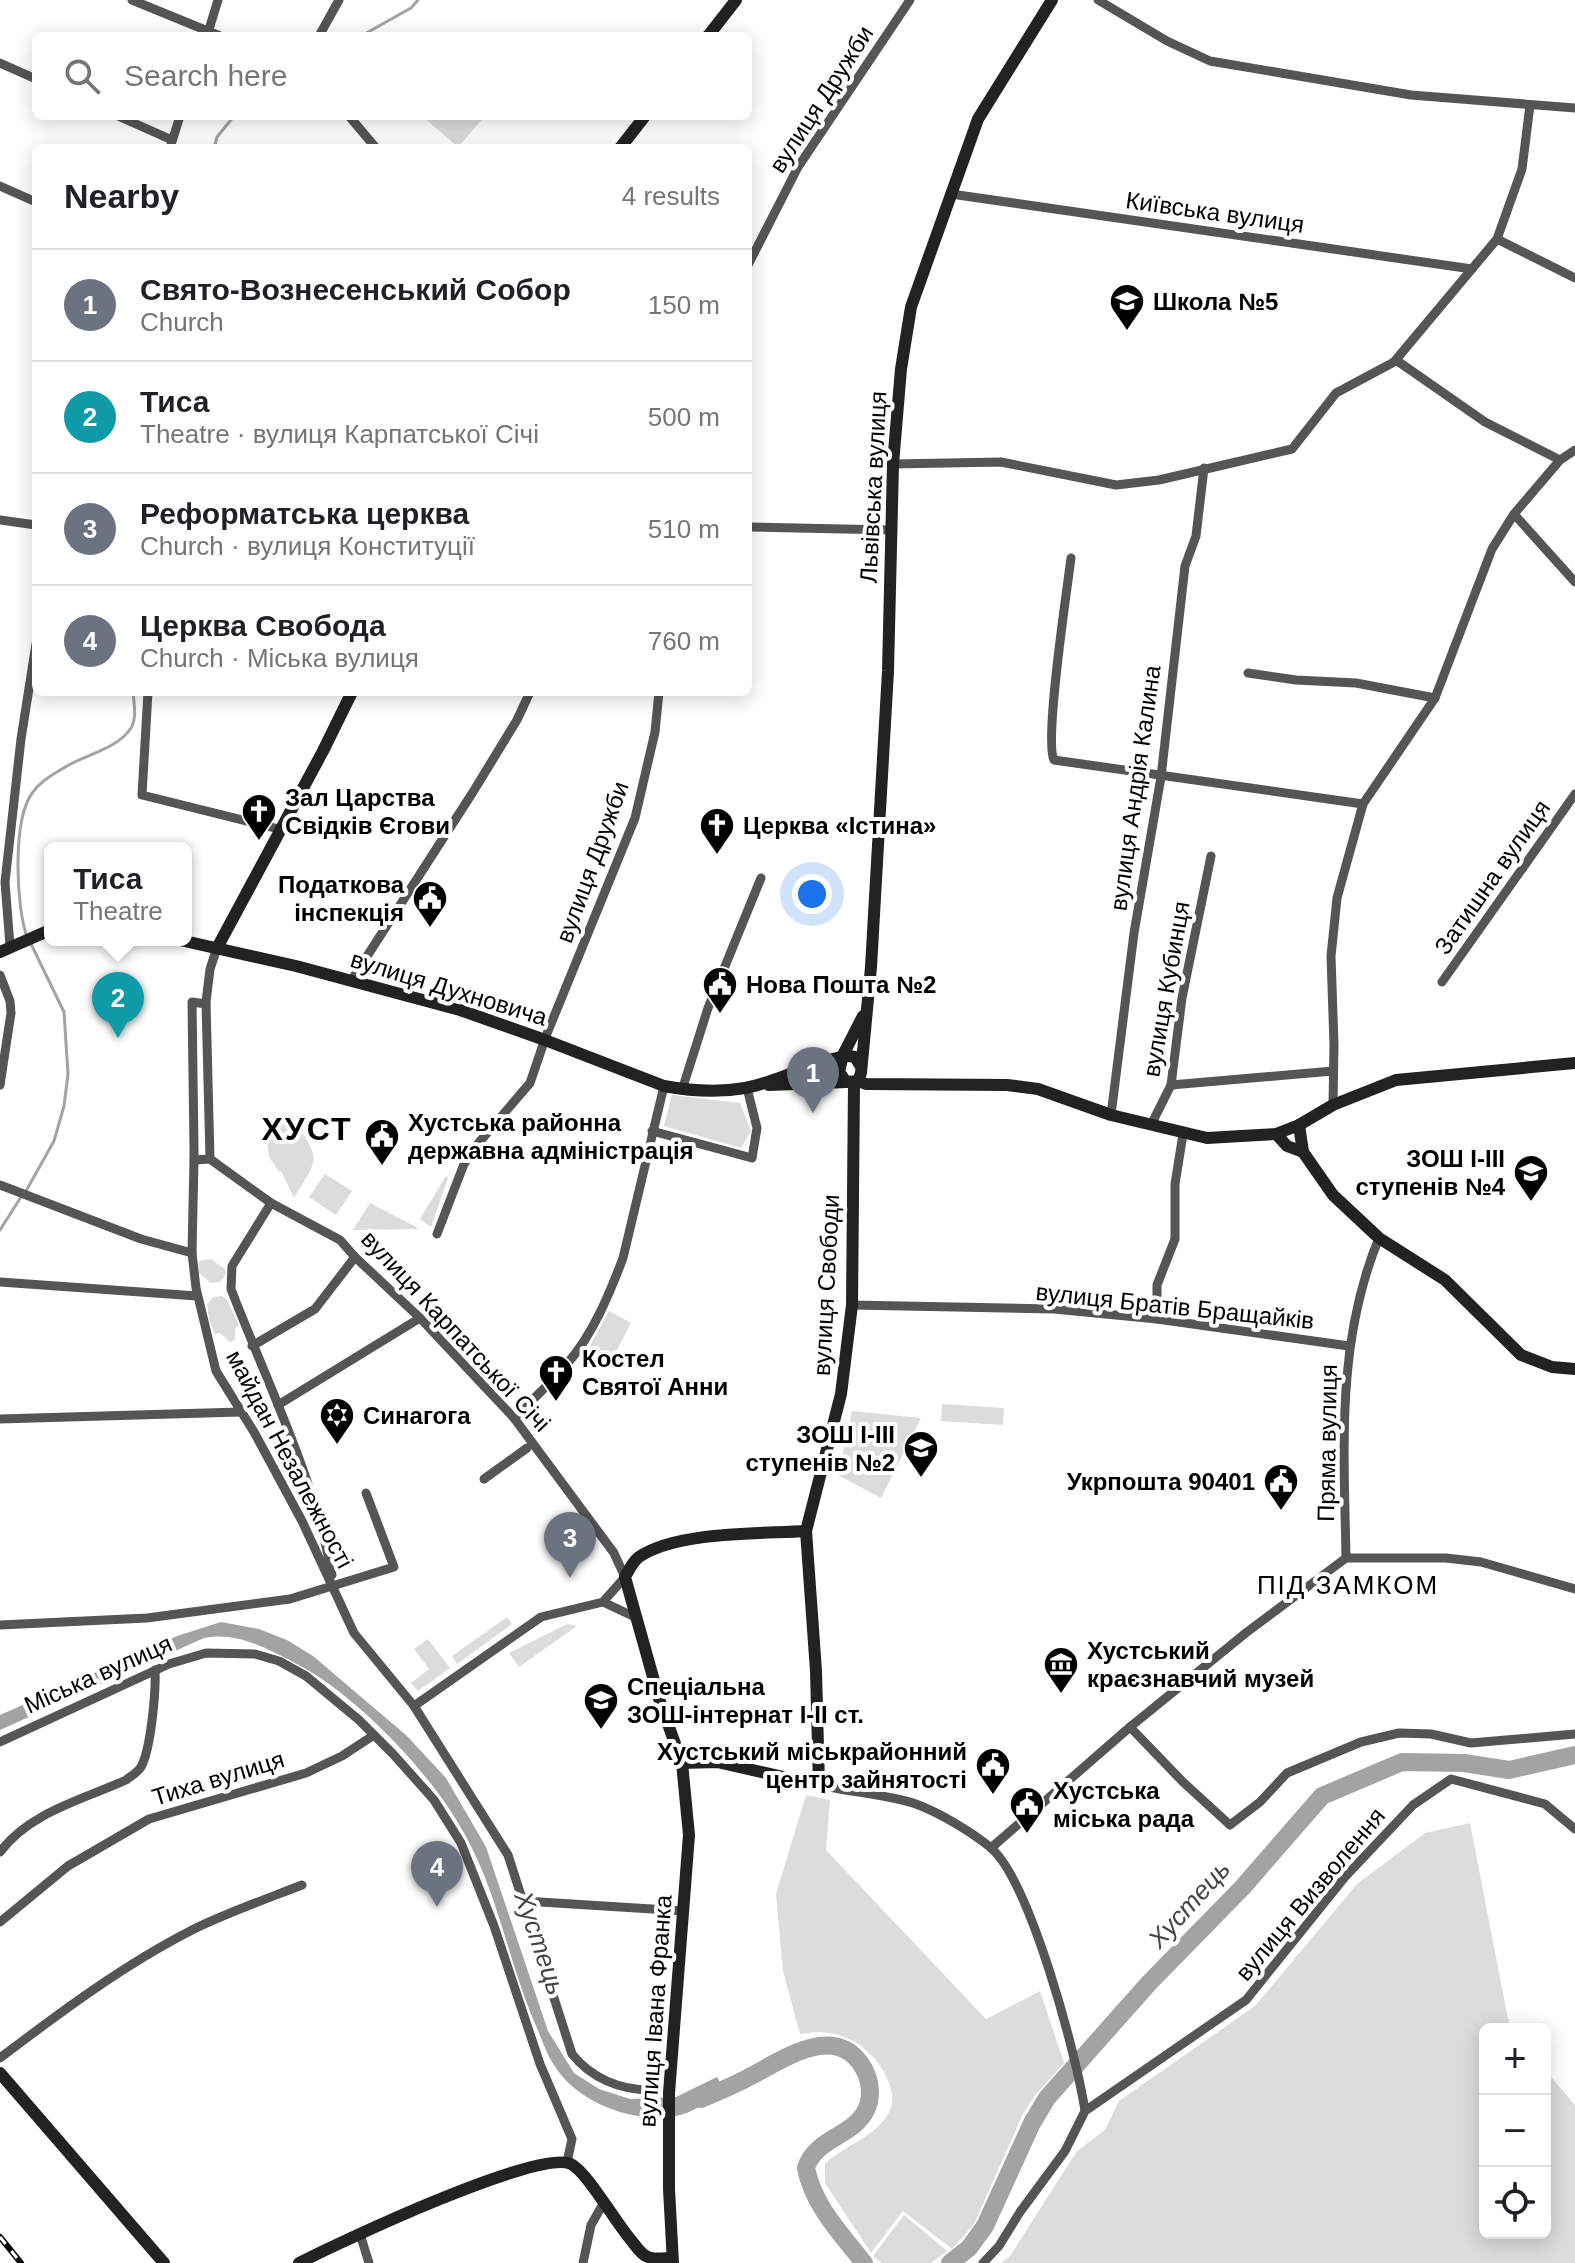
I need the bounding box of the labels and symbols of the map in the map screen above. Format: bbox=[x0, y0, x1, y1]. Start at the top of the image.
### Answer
street label: вулиця Дружби bbox=[763, 21, 879, 177]
street label: Київська вулиця bbox=[1124, 186, 1306, 238]
school or university icon: Школа №5 bbox=[1108, 282, 1146, 332]
place label: Школа №5 bbox=[1153, 288, 1278, 315]
street label: Львівська вулиця bbox=[854, 390, 892, 584]
street label: вулиця Андрія Калина bbox=[1104, 663, 1166, 912]
street label: вулиця Дружби bbox=[550, 778, 634, 946]
place label: Зал Царства Свідків Єгови bbox=[285, 784, 450, 839]
church icon: Зал Царства Свідків Єгови bbox=[240, 792, 278, 842]
street label: Затишна вулиця bbox=[1429, 795, 1555, 959]
church icon: Церква «Істина» bbox=[698, 806, 736, 856]
place label: Церква «Істина» bbox=[743, 812, 936, 839]
place label: Податкова інспекція bbox=[278, 871, 405, 926]
your location bbox=[792, 874, 832, 914]
public building icon: Податкова інспекція bbox=[411, 879, 449, 929]
street label: вулиця Кубинця bbox=[1137, 899, 1195, 1079]
street label: вулиця Духновича bbox=[348, 945, 551, 1031]
public building icon: Нова Пошта №2 bbox=[701, 965, 739, 1015]
place label: Нова Пошта №2 bbox=[746, 971, 936, 998]
pin: 2 bbox=[92, 972, 144, 1038]
pin: 1 bbox=[787, 1047, 839, 1113]
place label: Хустська районна державна адміністрація bbox=[408, 1109, 694, 1164]
district label: ХУСТ bbox=[261, 1111, 353, 1147]
public building icon: Хустська районна державна адміністрація bbox=[363, 1117, 401, 1167]
place label: ЗОШ І-ІІІ ступенів №4 bbox=[1355, 1145, 1506, 1200]
school or university icon: ЗОШ І-ІІІ ступенів №4 bbox=[1512, 1153, 1550, 1203]
street label: вулиця Свободи bbox=[808, 1194, 844, 1376]
street label: вулиця Карпатської Січі bbox=[356, 1225, 556, 1437]
street label: вулиця Братів Бращайків bbox=[1035, 1278, 1315, 1334]
street label: майдан Незалежності bbox=[221, 1345, 359, 1573]
place label: Костел Святої Анни bbox=[582, 1345, 728, 1400]
church icon: Костел Святої Анни bbox=[537, 1353, 575, 1403]
street label: Пряма вулиця bbox=[1312, 1364, 1342, 1522]
synagogue icon: Синагога bbox=[318, 1396, 356, 1446]
place label: Синагога bbox=[363, 1402, 471, 1429]
place label: ЗОШ І-ІІІ ступенів №2 bbox=[745, 1421, 895, 1476]
school or university icon: ЗОШ І-ІІІ ступенів №2 bbox=[902, 1429, 940, 1479]
public building icon: Укрпошта 90401 bbox=[1262, 1462, 1300, 1512]
place label: Укрпошта 90401 bbox=[1067, 1468, 1255, 1495]
pin: 3 bbox=[544, 1512, 596, 1578]
district label: ПІД ЗАМКОМ bbox=[1257, 1570, 1439, 1600]
street label: Міська вулиця bbox=[20, 1629, 176, 1719]
place label: Хустський краєзнавчий музей bbox=[1087, 1637, 1314, 1692]
museum icon: Хустський краєзнавчий музей bbox=[1042, 1645, 1080, 1695]
place label: Спеціальна ЗОШ-інтернат І-ІІ ст. bbox=[627, 1673, 864, 1728]
school or university icon: Спеціальна ЗОШ-інтернат І-ІІ ст. bbox=[582, 1681, 620, 1731]
place label: Хустський міськрайонний центр зайнятості bbox=[657, 1738, 967, 1793]
street label: Тиха вулиця bbox=[149, 1745, 287, 1811]
public building icon: Хустський міськрайонний центр зайнятості bbox=[974, 1746, 1012, 1796]
place label: Хустська міська рада bbox=[1053, 1777, 1195, 1832]
public building icon: Хустська міська рада bbox=[1008, 1785, 1046, 1835]
street label: вулиця Визволення bbox=[1230, 1802, 1390, 1986]
pin: 4 bbox=[411, 1841, 463, 1907]
water label: Хустець bbox=[1141, 1854, 1236, 1955]
water label: Хустець bbox=[508, 1886, 572, 1999]
street label: вулиця Івана Франка bbox=[633, 1893, 677, 2128]

